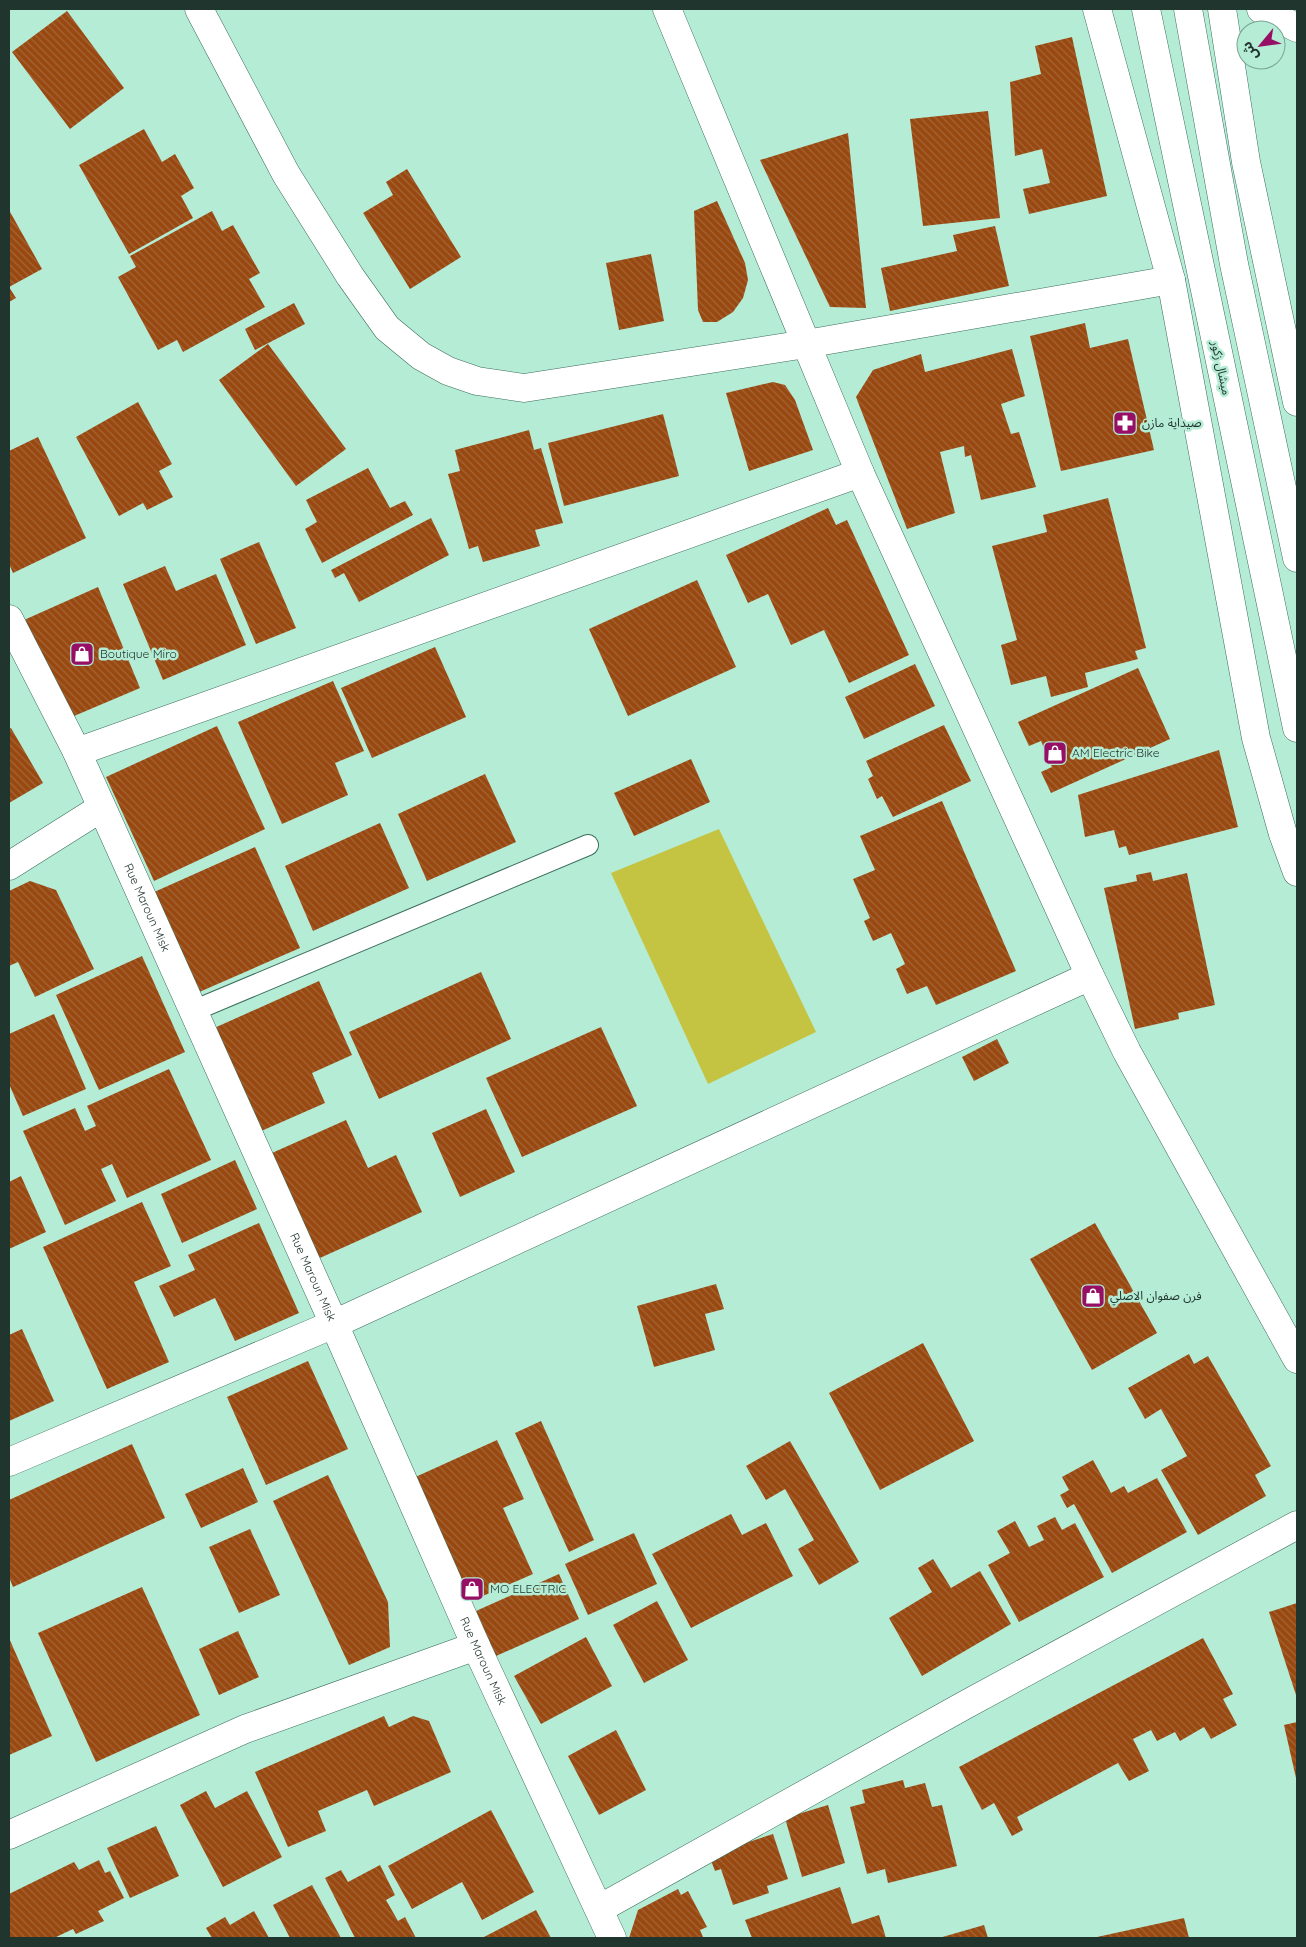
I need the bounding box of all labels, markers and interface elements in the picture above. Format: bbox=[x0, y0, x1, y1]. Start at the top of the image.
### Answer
north arrow bbox=[1236, 20, 1286, 70]
text: ش bbox=[1237, 39, 1262, 64]
street label: ميشال زكور bbox=[1208, 338, 1235, 396]
pharmacy icon: صيداية مازن bbox=[1112, 410, 1138, 436]
place label: صيداية مازن bbox=[1142, 415, 1202, 430]
shop icon: Boutique Miro bbox=[69, 641, 95, 667]
place label: Boutique Miro bbox=[100, 646, 177, 661]
shop icon: AM Electric Bike bbox=[1042, 740, 1068, 766]
place label: AM Electric Bike bbox=[1072, 745, 1160, 760]
street label: Rue Maroun Misk bbox=[121, 861, 174, 954]
street label: Rue Maroun Misk bbox=[287, 1230, 340, 1323]
shop icon: فرن صفوان الاصلي bbox=[1080, 1283, 1106, 1309]
place label: فرن صفوان الاصلي bbox=[1110, 1288, 1202, 1306]
shop icon: MO ELECTRIC bbox=[459, 1576, 485, 1602]
place label: MO ELECTRIC bbox=[490, 1581, 567, 1596]
street label: Rue Maroun Misk bbox=[457, 1614, 510, 1707]

